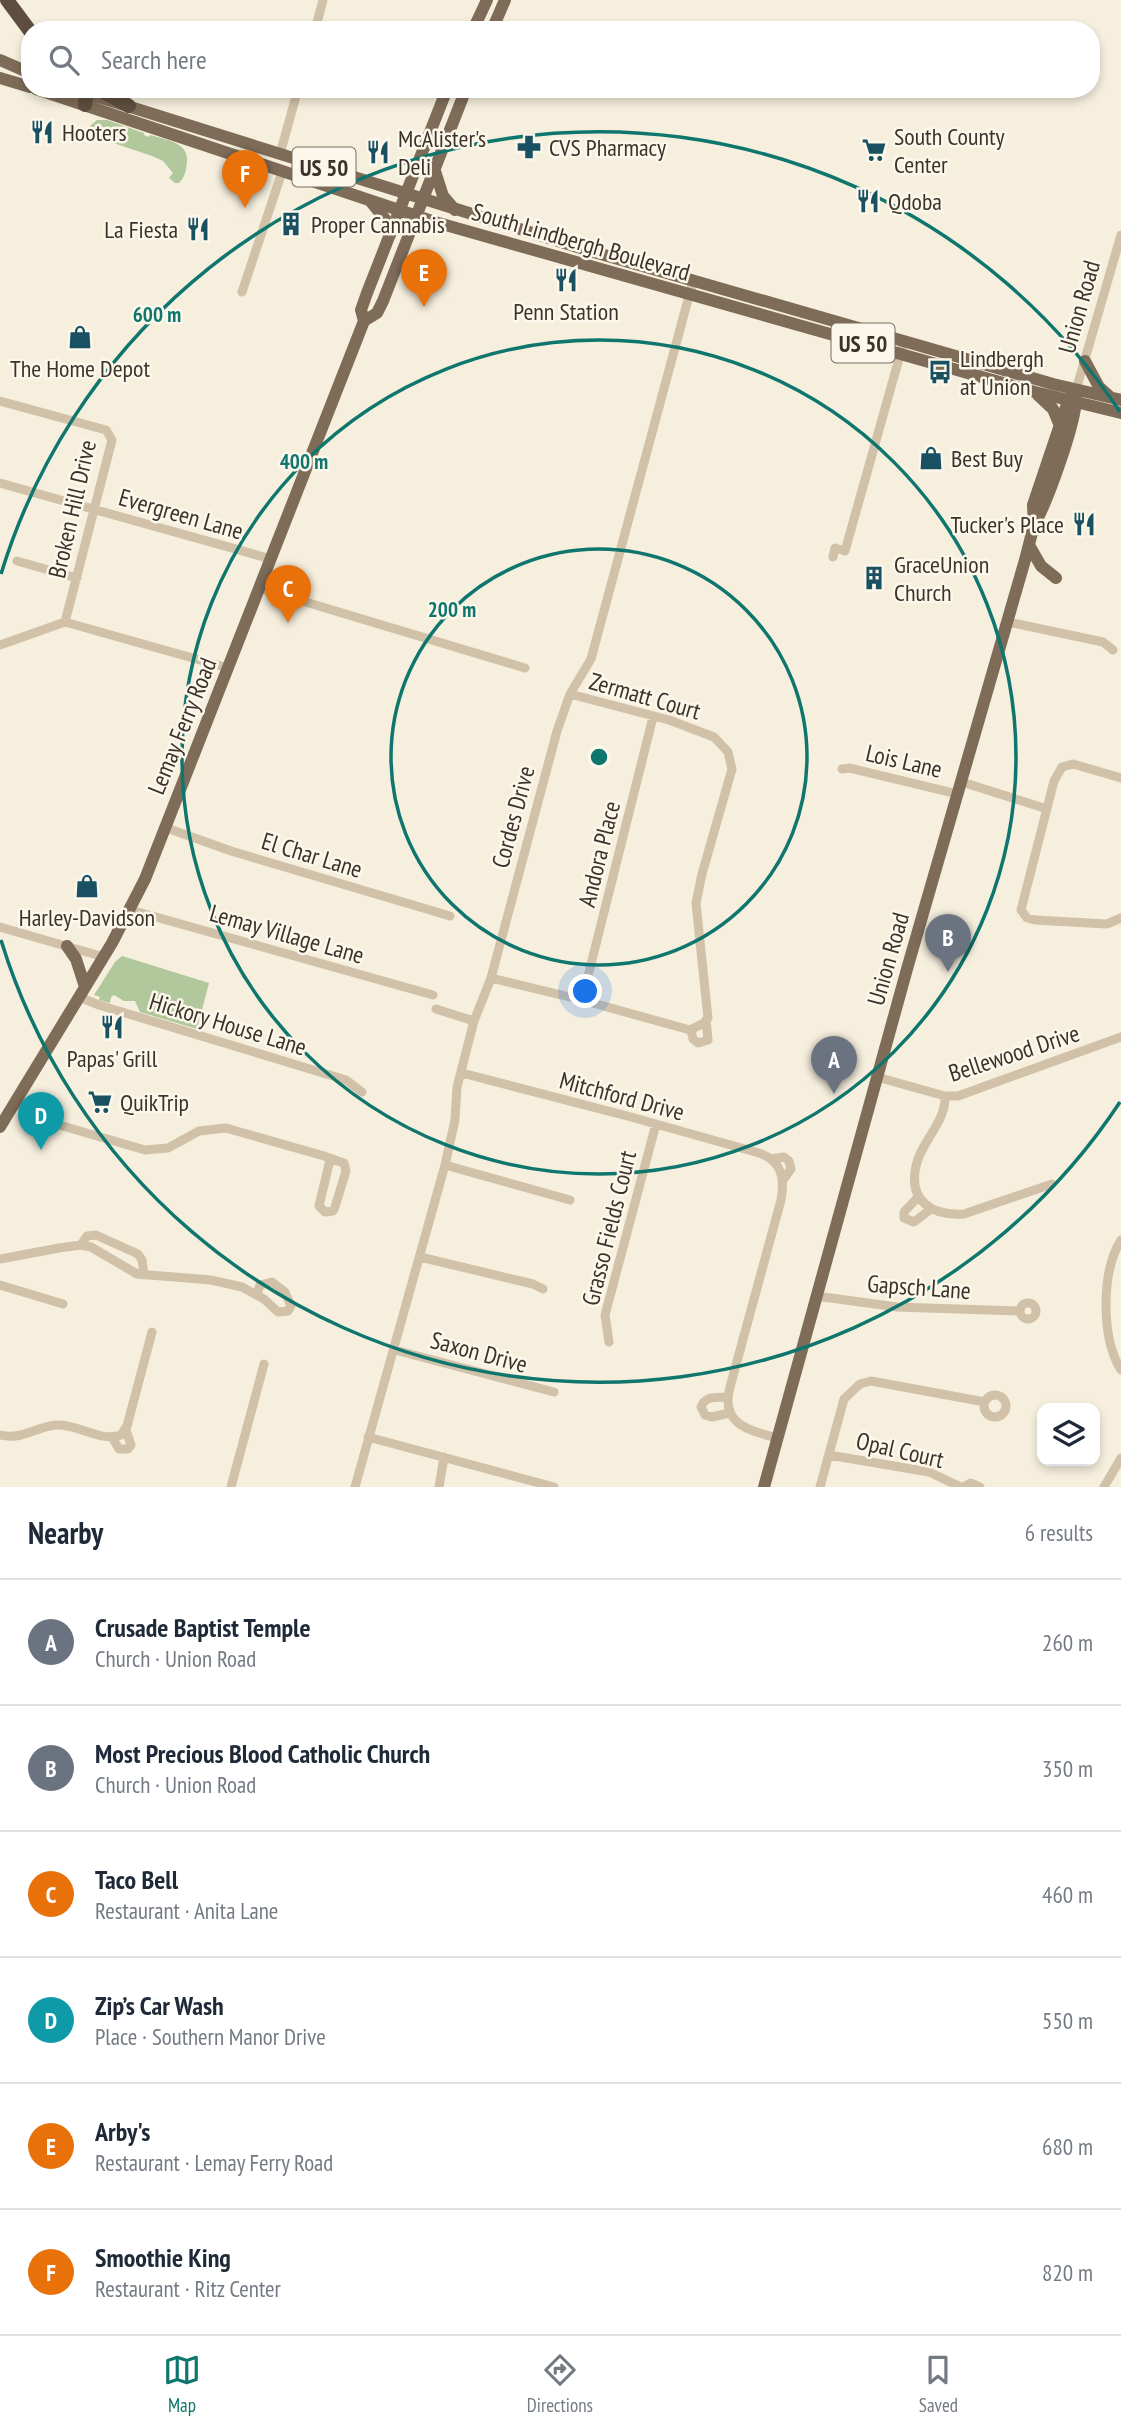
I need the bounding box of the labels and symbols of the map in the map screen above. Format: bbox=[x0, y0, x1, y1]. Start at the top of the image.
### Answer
place label: Hooters bbox=[62, 117, 127, 148]
restaurant icon: Hooters bbox=[28, 118, 56, 146]
place label: South County Center bbox=[894, 121, 1004, 180]
place label: McAlister's Deli bbox=[398, 123, 486, 182]
place label: CVS Pharmacy bbox=[549, 132, 666, 163]
pharmacy icon: CVS Pharmacy bbox=[515, 133, 543, 161]
supermarket icon: South County Center bbox=[860, 136, 888, 164]
restaurant icon: McAlister's Deli bbox=[364, 138, 392, 166]
road number: US 50 bbox=[292, 148, 356, 186]
pin: F bbox=[222, 150, 268, 208]
place label: Qdoba bbox=[888, 186, 942, 217]
restaurant icon: Qdoba bbox=[854, 187, 882, 215]
street label: South Lindbergh Boulevard bbox=[468, 196, 694, 288]
place label: Proper Cannabis bbox=[311, 209, 445, 240]
building icon: Proper Cannabis bbox=[277, 210, 305, 238]
place label: La Fiesta bbox=[104, 214, 178, 245]
restaurant icon: La Fiesta bbox=[184, 215, 212, 243]
pin: E bbox=[401, 249, 447, 307]
street label: Union Road bbox=[1051, 257, 1107, 357]
restaurant icon: Penn Station bbox=[552, 266, 580, 294]
place label: Penn Station bbox=[513, 296, 619, 327]
text: 600 m bbox=[133, 301, 181, 328]
shop icon: The Home Depot bbox=[66, 323, 94, 351]
road number: US 50 bbox=[832, 324, 894, 362]
place label: Lindbergh at Union bbox=[960, 343, 1044, 402]
place label: The Home Depot bbox=[10, 353, 150, 384]
bus stop icon: Lindbergh at Union bbox=[926, 358, 954, 386]
street label: Broken Hill Drive bbox=[41, 437, 103, 581]
place label: Best Buy bbox=[951, 443, 1023, 474]
shop icon: Best Buy bbox=[917, 444, 945, 472]
text: 400 m bbox=[280, 448, 328, 475]
street label: Evergreen Lane bbox=[115, 481, 247, 547]
place label: Tucker's Place bbox=[950, 509, 1064, 540]
restaurant icon: Tucker's Place bbox=[1070, 510, 1098, 538]
place label: GraceUnion Church bbox=[894, 549, 989, 608]
building icon: GraceUnion Church bbox=[860, 564, 888, 592]
pin: C bbox=[265, 565, 311, 623]
text: 200 m bbox=[428, 596, 476, 623]
street label: Lemay Ferry Road bbox=[141, 653, 223, 799]
street label: Zermatt Court bbox=[586, 665, 705, 727]
street label: Lois Lane bbox=[863, 737, 945, 785]
centre of rings bbox=[587, 745, 611, 769]
street label: Cordes Drive bbox=[485, 763, 541, 871]
street label: Andora Place bbox=[571, 798, 627, 910]
street label: El Char Lane bbox=[258, 825, 366, 885]
shop icon: Harley-Davidson bbox=[73, 872, 101, 900]
street label: Lemay Village Lane bbox=[206, 897, 368, 971]
place label: Harley-Davidson bbox=[19, 902, 155, 933]
street label: Union Road bbox=[860, 909, 916, 1009]
pin: B bbox=[925, 914, 971, 972]
your location bbox=[568, 974, 602, 1008]
street label: Hickory House Lane bbox=[146, 985, 310, 1063]
restaurant icon: Papas' Grill bbox=[98, 1013, 126, 1041]
street label: Bellewood Drive bbox=[945, 1017, 1083, 1089]
pin: A bbox=[811, 1036, 857, 1094]
place label: Papas' Grill bbox=[67, 1043, 158, 1074]
street label: Mitchford Drive bbox=[556, 1064, 688, 1128]
place label: QuikTrip bbox=[120, 1087, 189, 1118]
supermarket icon: QuikTrip bbox=[86, 1088, 114, 1116]
pin: D bbox=[18, 1092, 64, 1150]
street label: Grasso Fields Court bbox=[575, 1147, 643, 1309]
street label: Gapsch Lane bbox=[866, 1268, 972, 1306]
street label: Saxon Drive bbox=[427, 1324, 531, 1380]
street label: Opal Court bbox=[853, 1425, 947, 1475]

